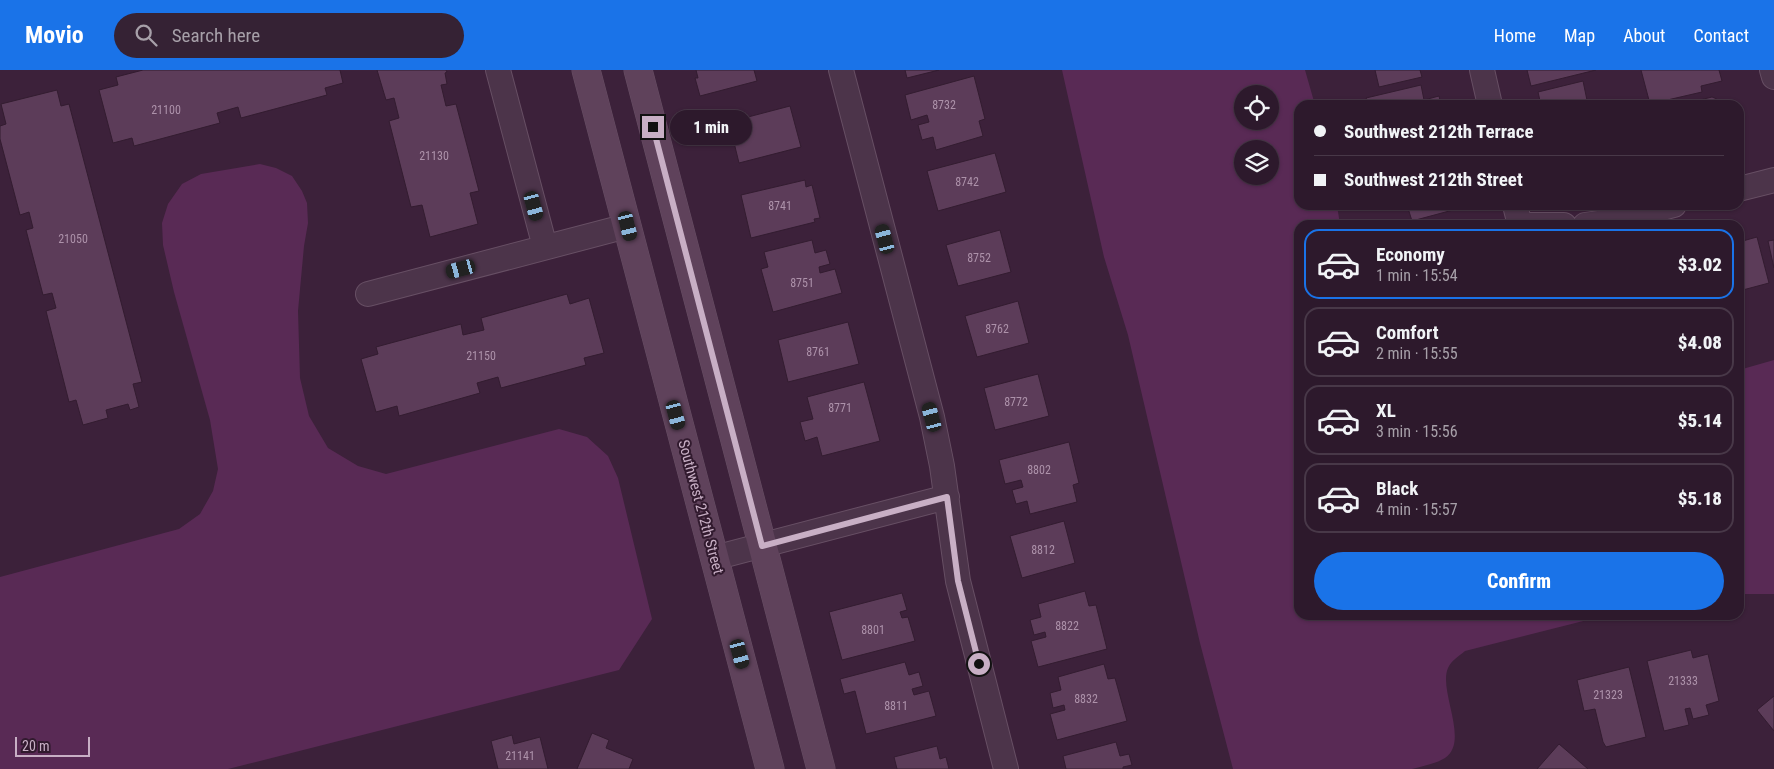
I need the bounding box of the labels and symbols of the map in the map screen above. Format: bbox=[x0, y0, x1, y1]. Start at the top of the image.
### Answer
house number: 8732 bbox=[932, 98, 956, 112]
house number: 21100 bbox=[151, 103, 181, 117]
callout: 1 min bbox=[670, 110, 753, 144]
route end bbox=[642, 116, 664, 138]
house number: 21130 bbox=[419, 149, 449, 163]
house number: 8742 bbox=[955, 175, 979, 189]
car bbox=[522, 190, 545, 222]
house number: 8741 bbox=[768, 199, 792, 213]
car bbox=[617, 210, 638, 242]
car bbox=[873, 223, 896, 255]
house number: 21050 bbox=[58, 232, 88, 246]
house number: 8752 bbox=[967, 251, 991, 265]
car bbox=[444, 258, 477, 280]
house number: 8751 bbox=[790, 276, 814, 290]
house number: 8762 bbox=[985, 322, 1009, 336]
house number: 8761 bbox=[806, 345, 830, 359]
house number: 21150 bbox=[466, 349, 496, 363]
house number: 8772 bbox=[1004, 395, 1028, 409]
car bbox=[664, 399, 687, 431]
house number: 8771 bbox=[828, 401, 852, 415]
car bbox=[920, 401, 943, 433]
street label: Southwest 212th Street bbox=[674, 438, 728, 576]
house number: 8802 bbox=[1027, 463, 1051, 477]
house number: 8812 bbox=[1031, 543, 1055, 557]
house number: 8822 bbox=[1055, 619, 1079, 633]
house number: 8801 bbox=[861, 623, 885, 637]
car bbox=[728, 638, 751, 670]
route start bbox=[968, 653, 990, 675]
house number: 21333 bbox=[1668, 674, 1698, 688]
house number: 21323 bbox=[1593, 688, 1623, 702]
house number: 8832 bbox=[1074, 692, 1098, 706]
house number: 8811 bbox=[884, 699, 908, 713]
scale bar bbox=[15, 734, 90, 757]
house number: 21141 bbox=[505, 749, 535, 763]

